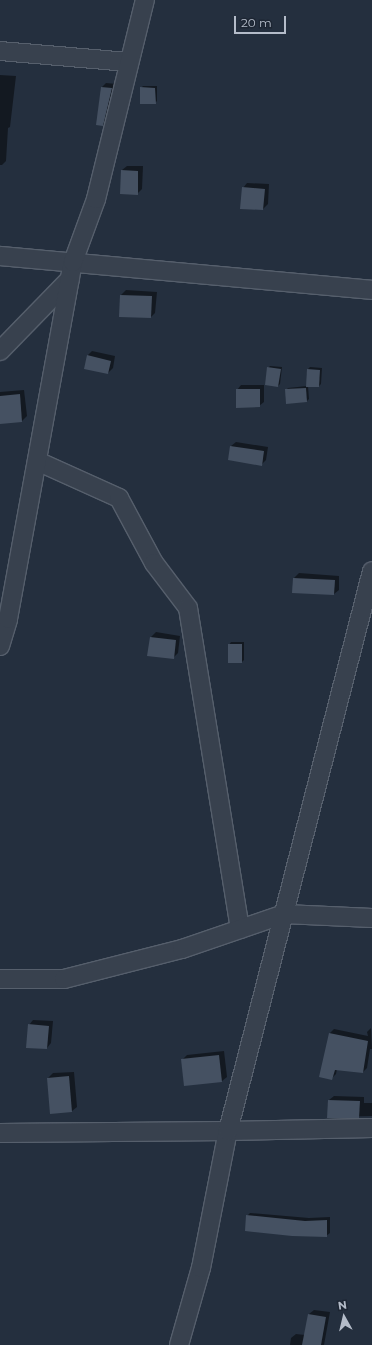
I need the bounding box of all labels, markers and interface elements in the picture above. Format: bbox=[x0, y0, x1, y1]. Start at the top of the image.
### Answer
scale bar bbox=[236, 8, 288, 34]
text: 20 m bbox=[241, 15, 272, 30]
north arrow bbox=[324, 1297, 364, 1337]
text: N bbox=[337, 1298, 348, 1313]

